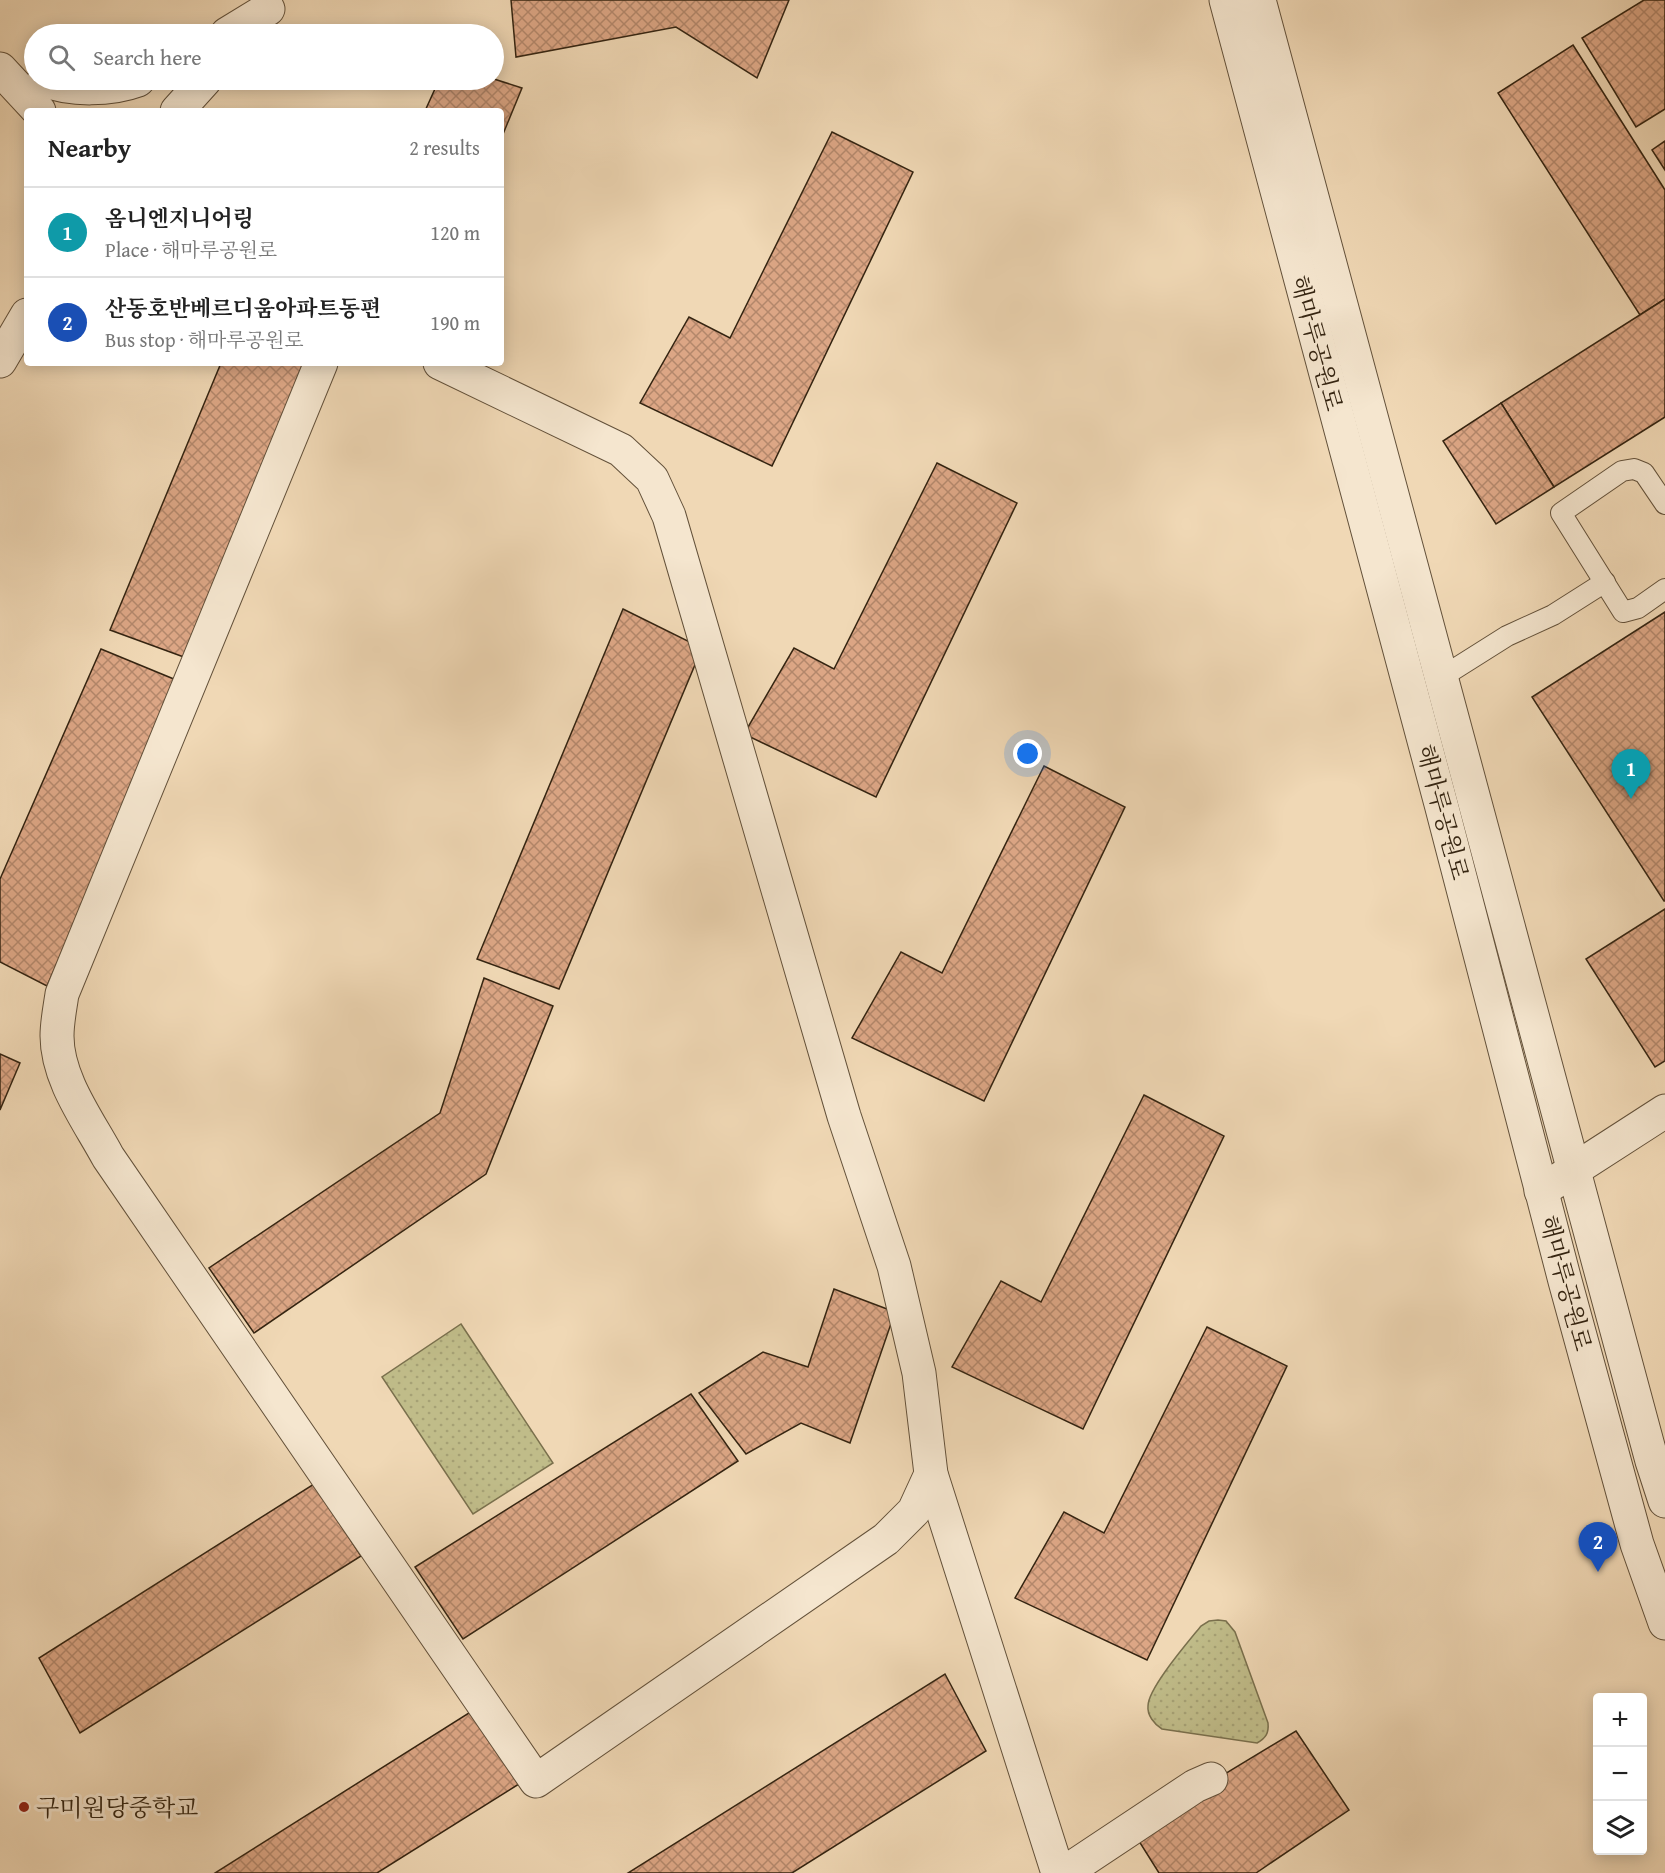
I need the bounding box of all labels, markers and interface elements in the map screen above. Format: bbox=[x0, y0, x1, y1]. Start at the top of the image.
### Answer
search box bbox=[24, 24, 504, 90]
icon: search bbox=[45, 41, 78, 74]
text: Search here bbox=[93, 41, 202, 73]
text: Nearby bbox=[48, 128, 131, 167]
text: 2 results bbox=[409, 133, 480, 162]
text: 옴니엔지니어링 bbox=[105, 202, 254, 234]
text: 1 bbox=[62, 218, 73, 247]
text: 120 m bbox=[430, 218, 480, 247]
text: Place · 해마루공원로 bbox=[105, 235, 277, 264]
street label: 해마루공원로 bbox=[1282, 271, 1352, 415]
text: 산동호반베르디움아파트동편 bbox=[105, 292, 381, 324]
text: 2 bbox=[62, 308, 73, 337]
text: 190 m bbox=[430, 308, 480, 337]
text: Bus stop · 해마루공원로 bbox=[105, 325, 304, 354]
your location bbox=[1013, 739, 1042, 768]
street label: 해마루공원로 bbox=[1408, 740, 1478, 884]
pin: 1 bbox=[1612, 750, 1650, 799]
street label: 해마루공원로 bbox=[1531, 1211, 1601, 1355]
pin: 2 bbox=[1578, 1522, 1618, 1572]
map controls bbox=[1593, 1693, 1647, 1855]
button: + bbox=[1593, 1693, 1647, 1747]
button: − bbox=[1593, 1747, 1647, 1801]
place label: 구미원당중학교 bbox=[36, 1790, 198, 1825]
marker: 구미원당중학교 bbox=[17, 1800, 31, 1814]
button: layers bbox=[1593, 1801, 1647, 1855]

